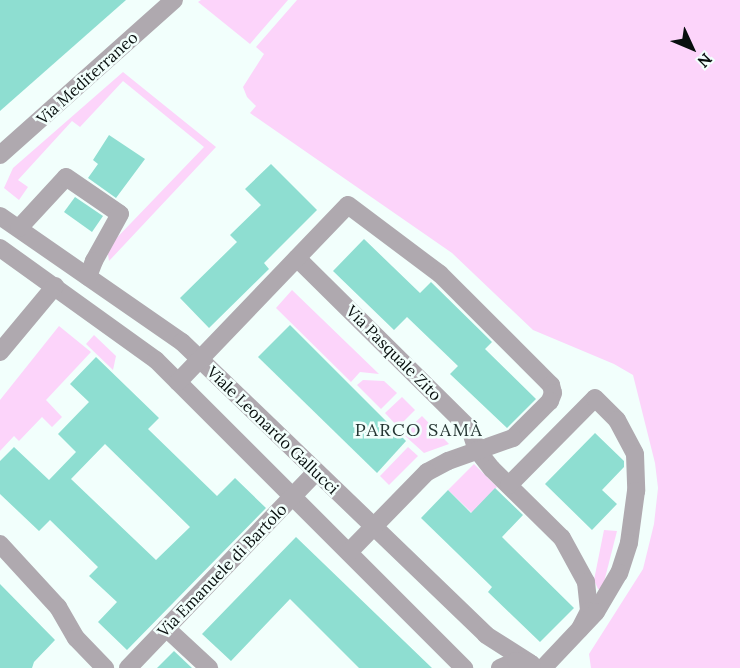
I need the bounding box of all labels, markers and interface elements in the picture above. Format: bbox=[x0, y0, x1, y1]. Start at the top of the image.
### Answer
north arrow bbox=[662, 18, 722, 78]
street label: Via Mediterraneo bbox=[33, 28, 141, 128]
text: N bbox=[693, 49, 716, 72]
street label: Via Pasquale Zito bbox=[342, 301, 446, 405]
street label: Viale Leonardo Gallucci bbox=[203, 362, 343, 498]
district label: PARCO SAMÀ bbox=[355, 419, 483, 441]
street label: Via Emanuele di Bartolo bbox=[153, 499, 291, 641]

